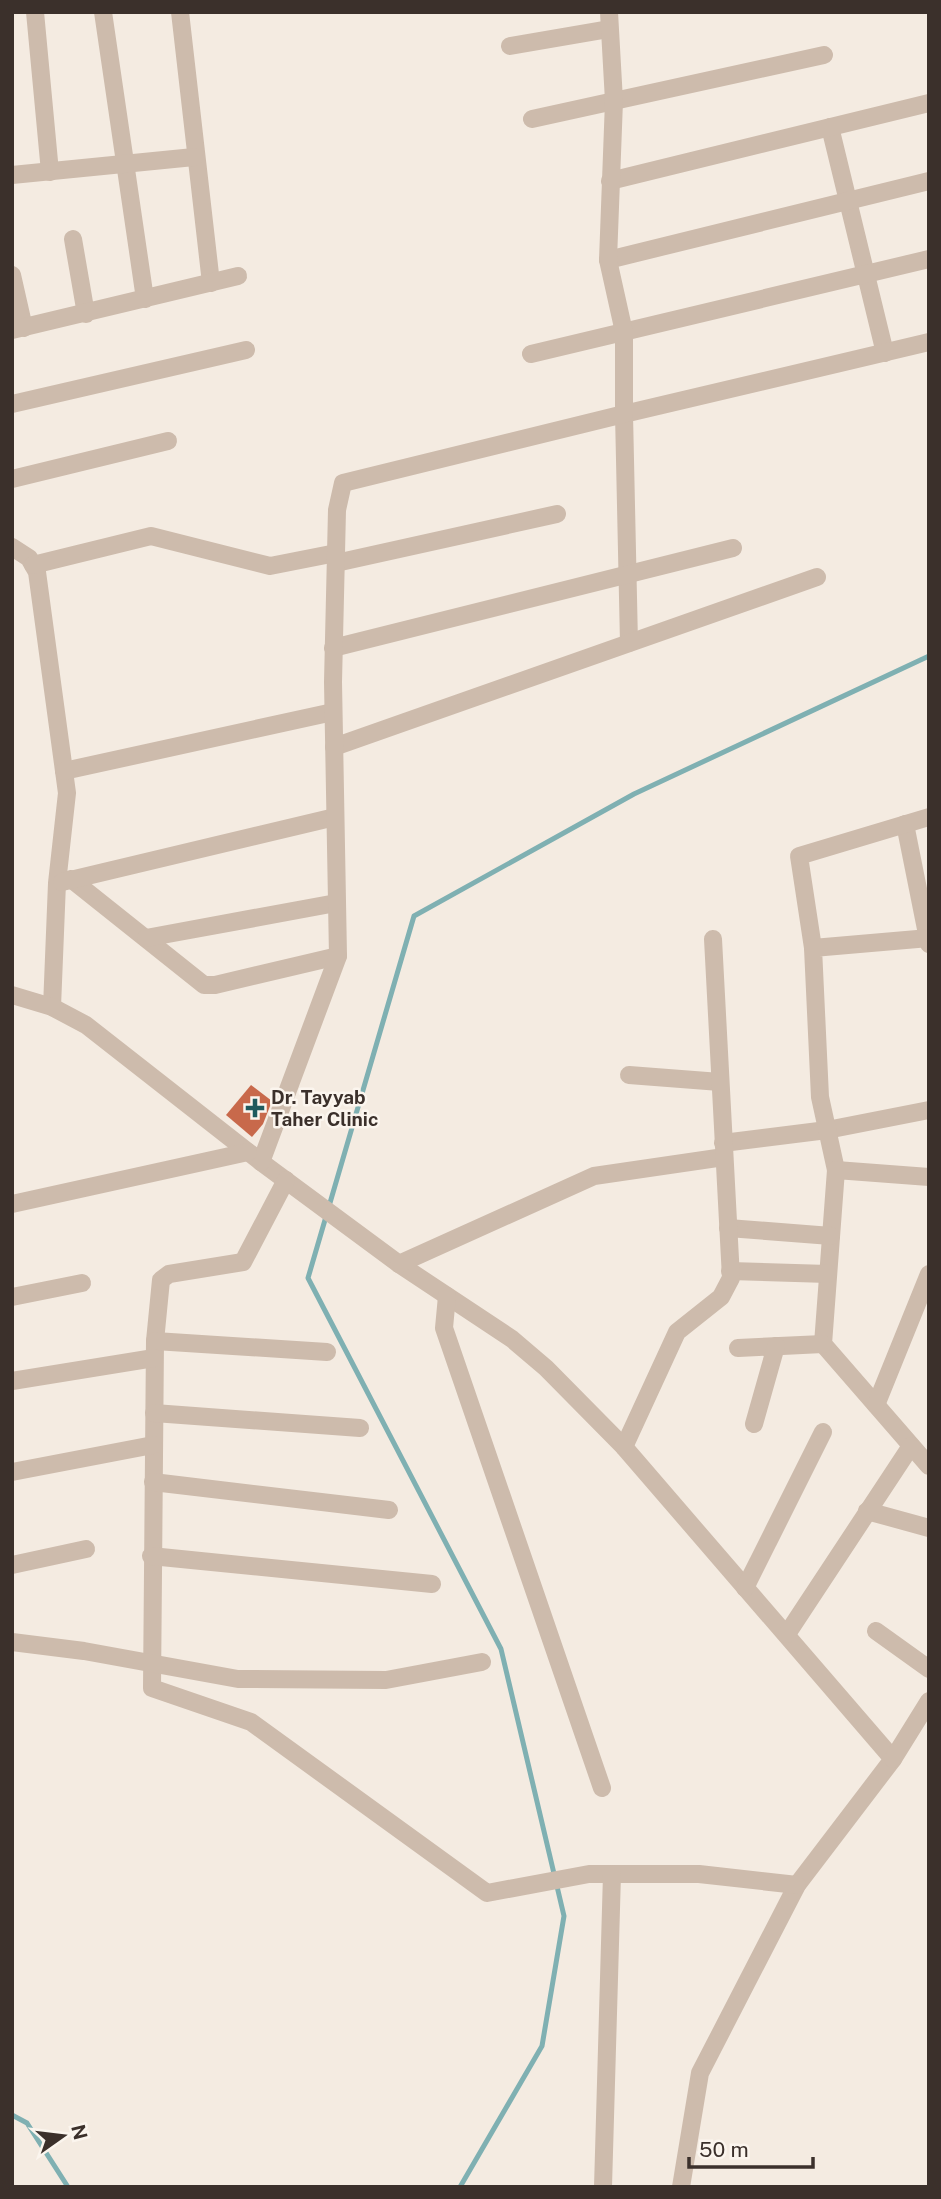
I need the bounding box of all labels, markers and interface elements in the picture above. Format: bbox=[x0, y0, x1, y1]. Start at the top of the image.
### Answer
place label: Dr. Tayyab Taher Clinic bbox=[271, 1086, 378, 1130]
marker: Dr. Tayyab Taher Clinic bbox=[245, 1098, 265, 1118]
north arrow bbox=[28, 2101, 98, 2171]
text: N bbox=[67, 2122, 92, 2142]
scale bar bbox=[689, 2126, 813, 2170]
text: 50 m bbox=[699, 2137, 749, 2162]

